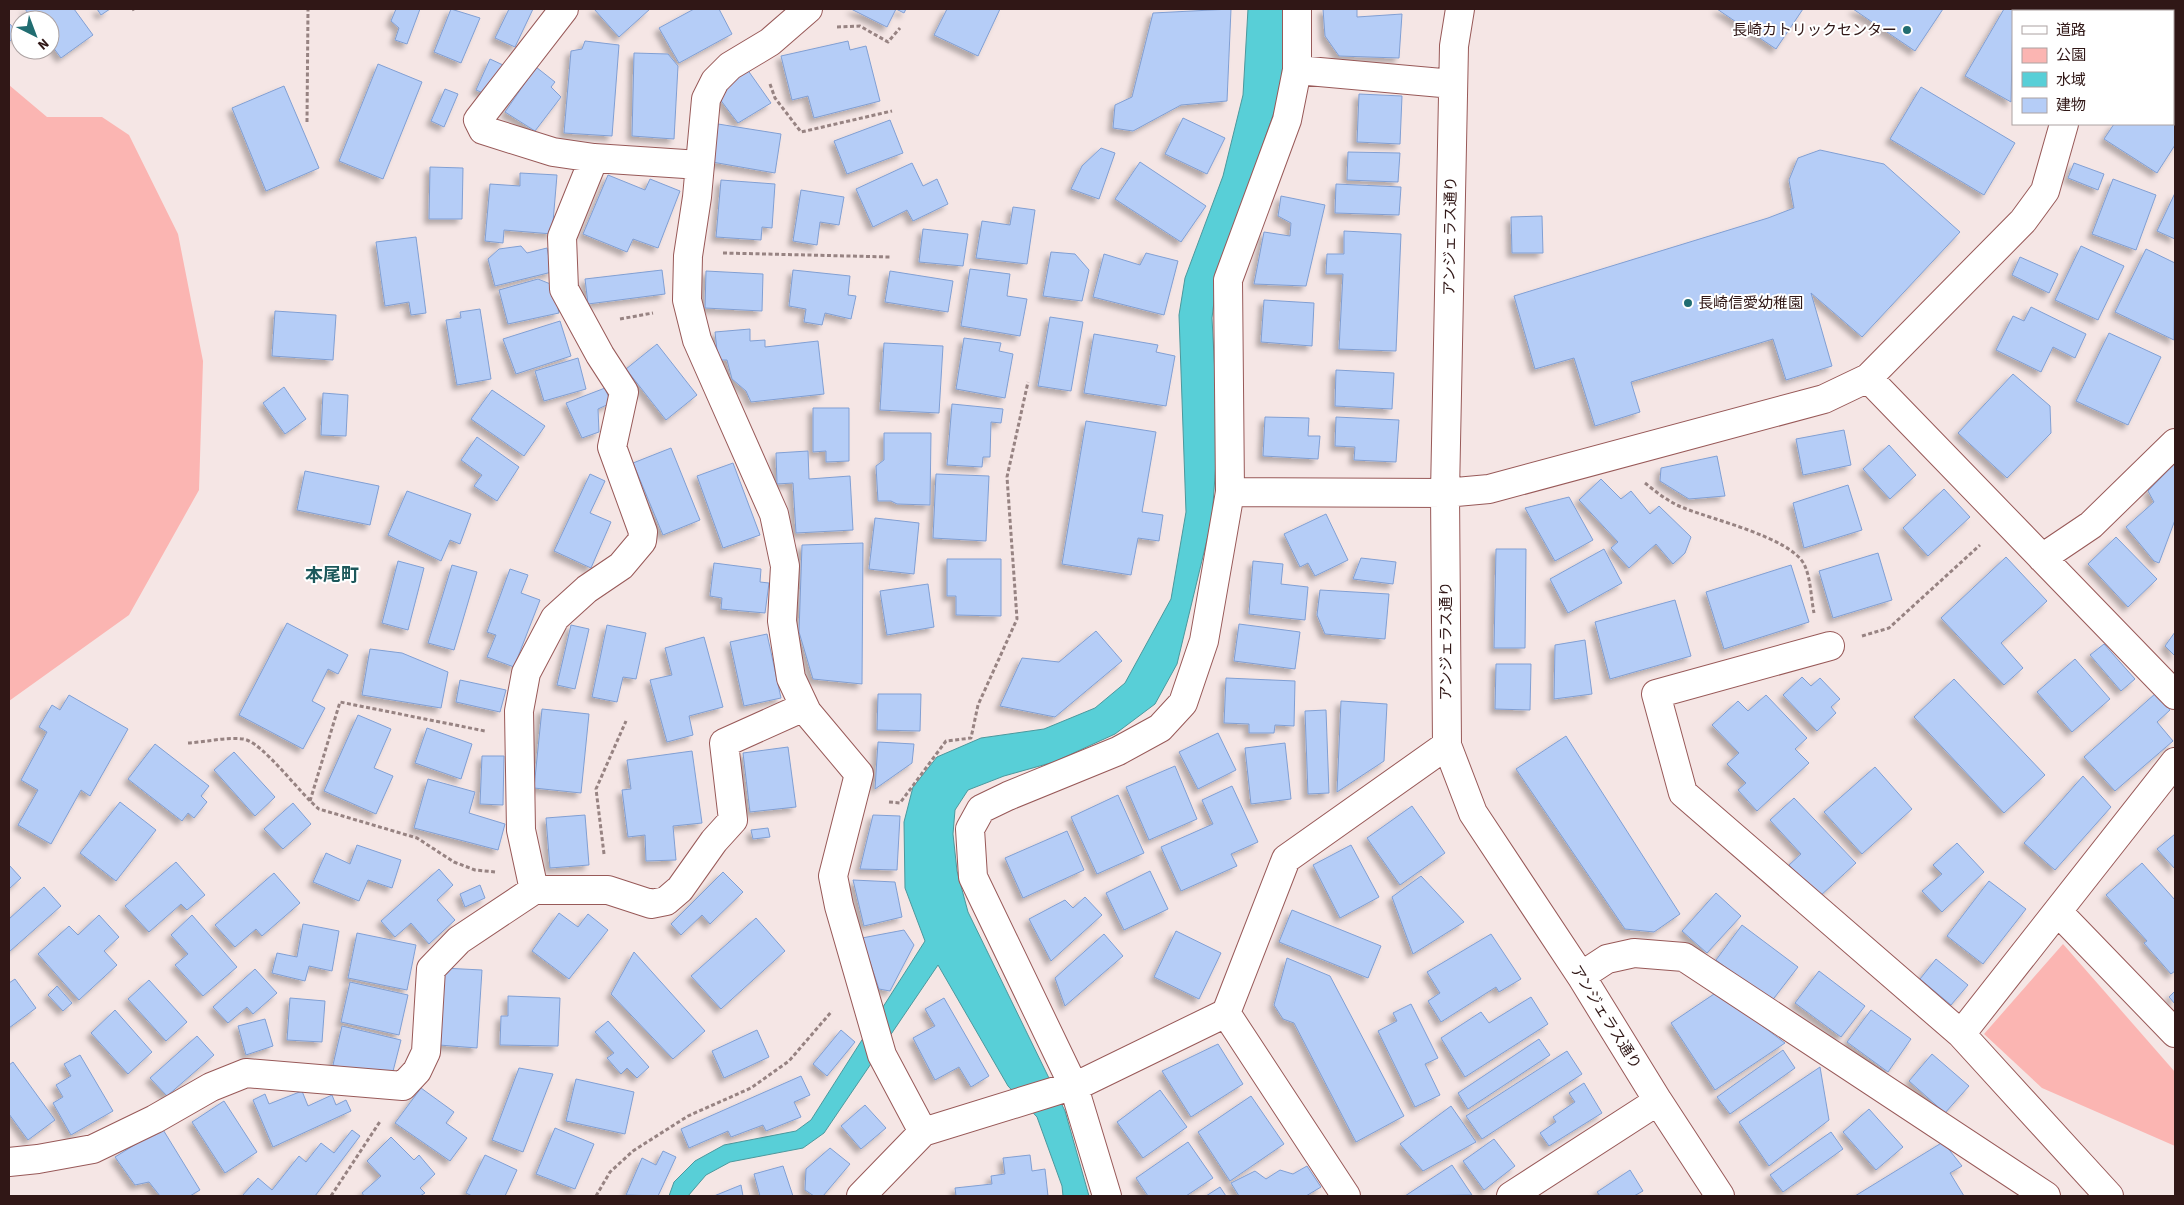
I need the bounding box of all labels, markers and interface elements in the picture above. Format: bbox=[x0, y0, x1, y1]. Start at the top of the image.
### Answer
north arrow bbox=[10, 10, 60, 60]
legend bbox=[2012, 10, 2174, 125]
place label: 長崎カトリックセンター bbox=[1732, 20, 1897, 41]
text: 道路 bbox=[2056, 20, 2086, 41]
marker: 長崎カトリックセンター bbox=[1901, 24, 1913, 36]
text: N bbox=[33, 33, 53, 54]
text: 公園 bbox=[2056, 45, 2086, 66]
text: 水域 bbox=[2056, 70, 2086, 91]
text: 建物 bbox=[2056, 95, 2086, 116]
street label: アンジェラス通り bbox=[1439, 176, 1462, 296]
place label: 長崎信愛幼稚園 bbox=[1698, 293, 1803, 314]
marker: 長崎信愛幼稚園 bbox=[1682, 297, 1694, 309]
district label: 本尾町 bbox=[305, 563, 359, 588]
street label: アンジェラス通り bbox=[1436, 581, 1457, 701]
street label: アンジェラス通り bbox=[1565, 961, 1646, 1073]

